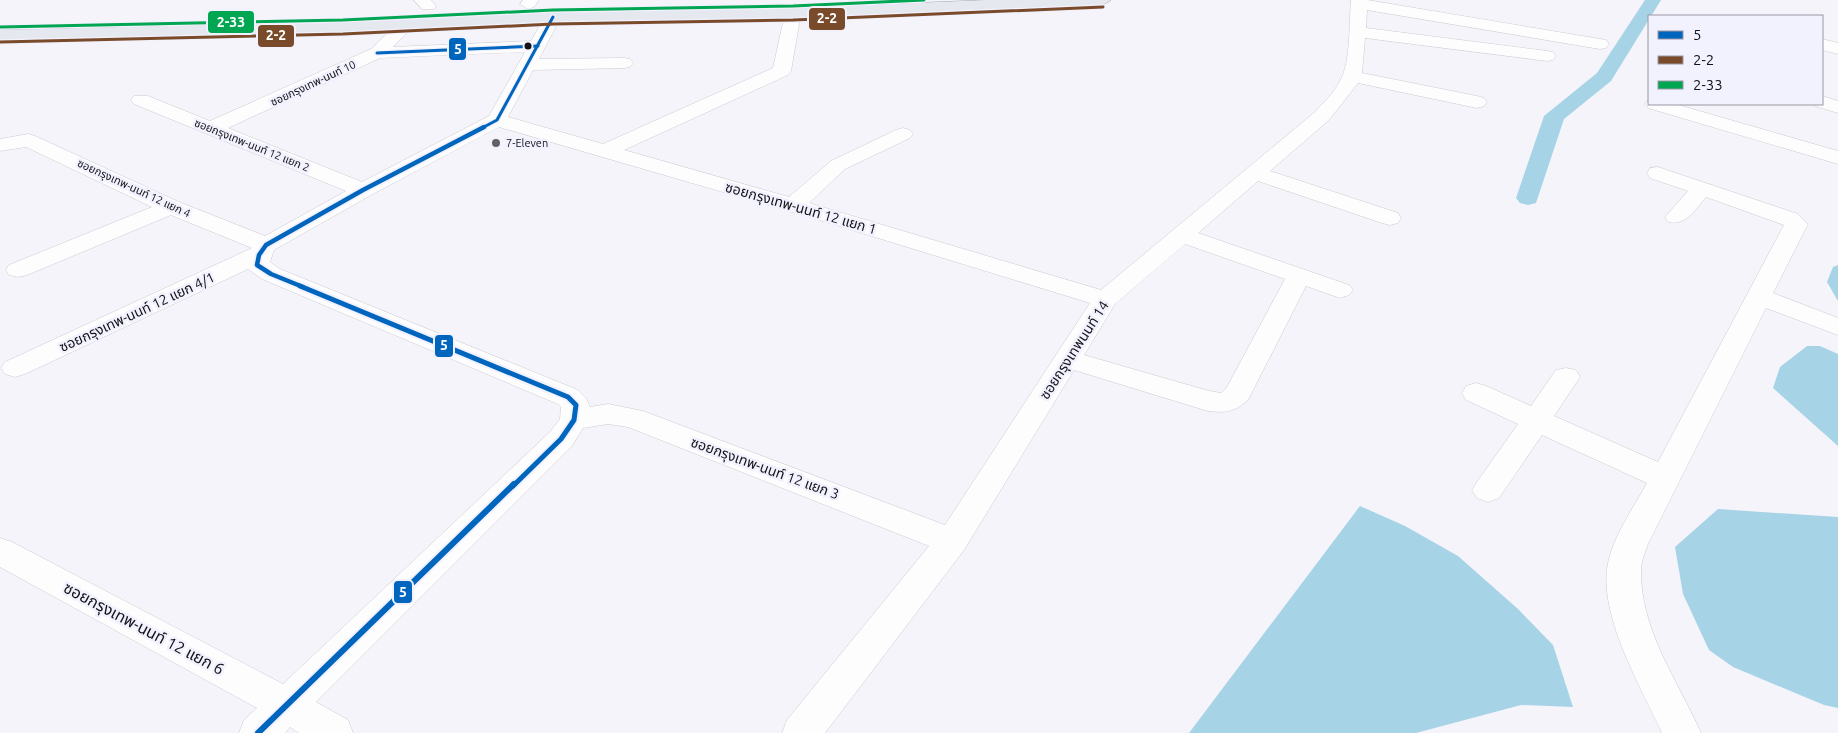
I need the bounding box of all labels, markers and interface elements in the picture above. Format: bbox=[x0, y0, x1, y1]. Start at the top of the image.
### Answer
line badge: 2-2 bbox=[808, 7, 846, 31]
line badge: 2-33 bbox=[207, 10, 255, 34]
text: 2-2 bbox=[817, 10, 837, 26]
text: 2-33 bbox=[217, 14, 245, 30]
legend bbox=[1648, 15, 1823, 105]
line badge: 2-2 bbox=[257, 24, 295, 48]
text: 5 bbox=[1693, 26, 1701, 43]
text: 2-2 bbox=[266, 27, 286, 43]
line badge: 5 bbox=[448, 37, 467, 61]
text: 5 bbox=[454, 41, 462, 57]
unlabelled marker bbox=[523, 41, 533, 51]
text: 2-2 bbox=[1693, 51, 1714, 68]
street label: ซอยกรุงเทพ-นนท์ 10 bbox=[268, 58, 358, 109]
text: 2-33 bbox=[1693, 76, 1723, 93]
street label: ซอยกรุงเทพ-นนท์ 12 แยก 2 bbox=[192, 116, 311, 175]
marker: 7-Eleven bbox=[490, 137, 502, 149]
place label: 7-Eleven bbox=[506, 137, 548, 149]
street label: ซอยกรุงเทพ-นนท์ 12 แยก 4 bbox=[75, 157, 192, 220]
street label: ซอยกรุงเทพ-นนท์ 12 แยก 1 bbox=[723, 179, 878, 238]
street label: ซอยกรุงเทพ-นนท์ 12 แยก 4/1 bbox=[57, 269, 218, 356]
street label: ซอยกรุงเทพนนท์ 14 bbox=[1036, 298, 1113, 403]
line badge: 5 bbox=[434, 334, 454, 358]
text: 5 bbox=[440, 337, 448, 353]
street label: ซอยกรุงเทพ-นนท์ 12 แยก 3 bbox=[688, 434, 841, 503]
street label: ซอยกรุงเทพ-นนท์ 12 แยก 6 bbox=[60, 578, 227, 679]
line badge: 5 bbox=[393, 580, 413, 604]
text: 5 bbox=[399, 584, 407, 600]

